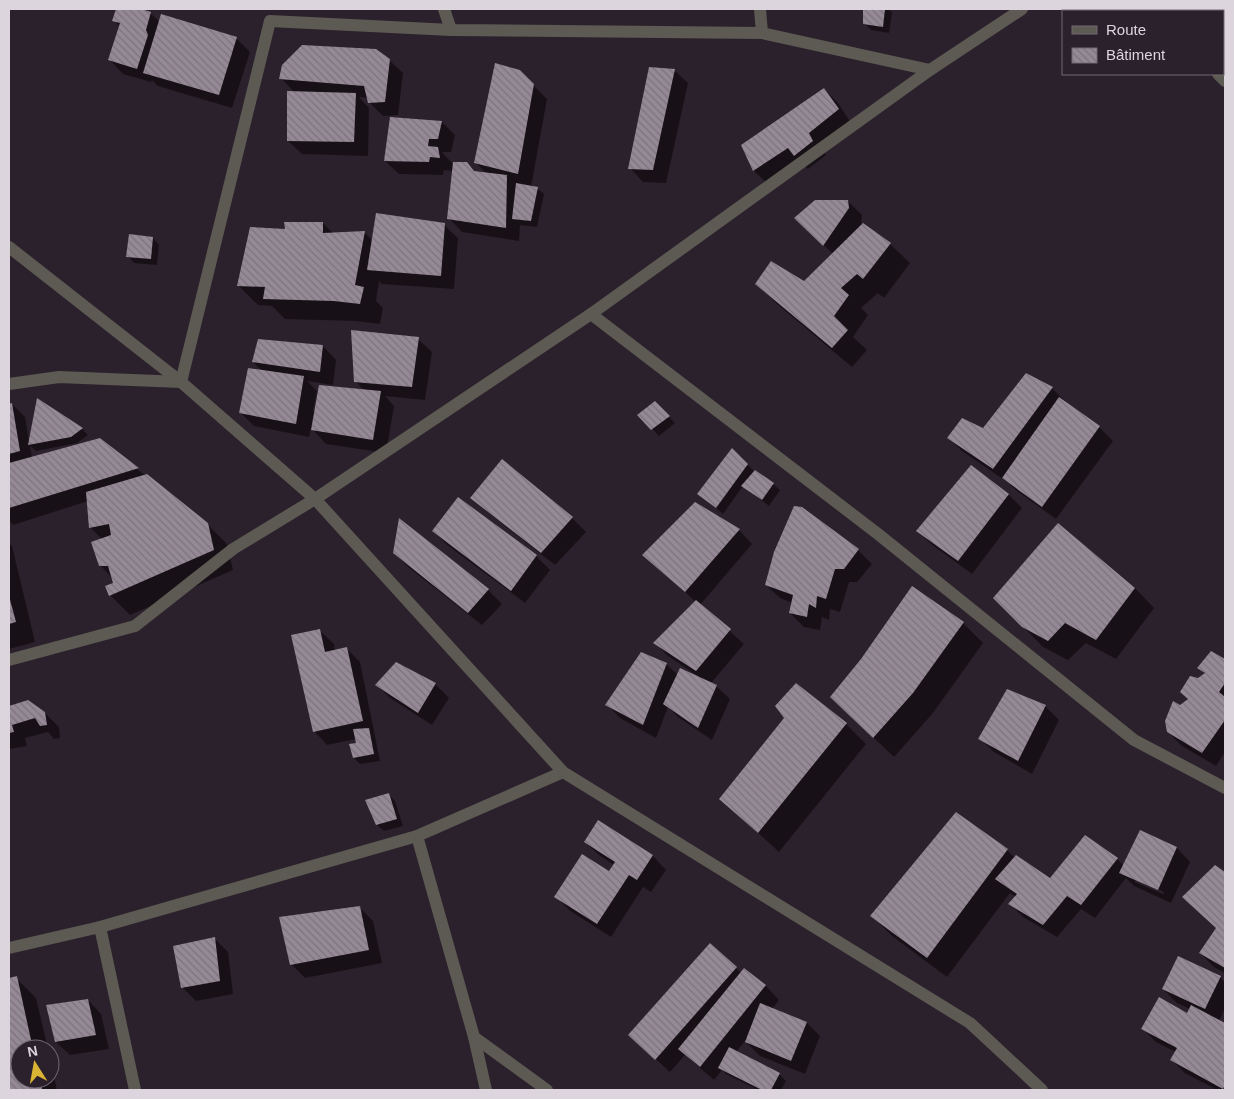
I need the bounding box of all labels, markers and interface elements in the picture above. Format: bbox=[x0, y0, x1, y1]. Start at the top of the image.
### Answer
legend bbox=[1062, 10, 1224, 75]
text: Route bbox=[1106, 21, 1146, 38]
text: Bâtiment bbox=[1106, 46, 1166, 63]
north arrow bbox=[10, 1039, 60, 1089]
text: N bbox=[26, 1042, 39, 1060]

